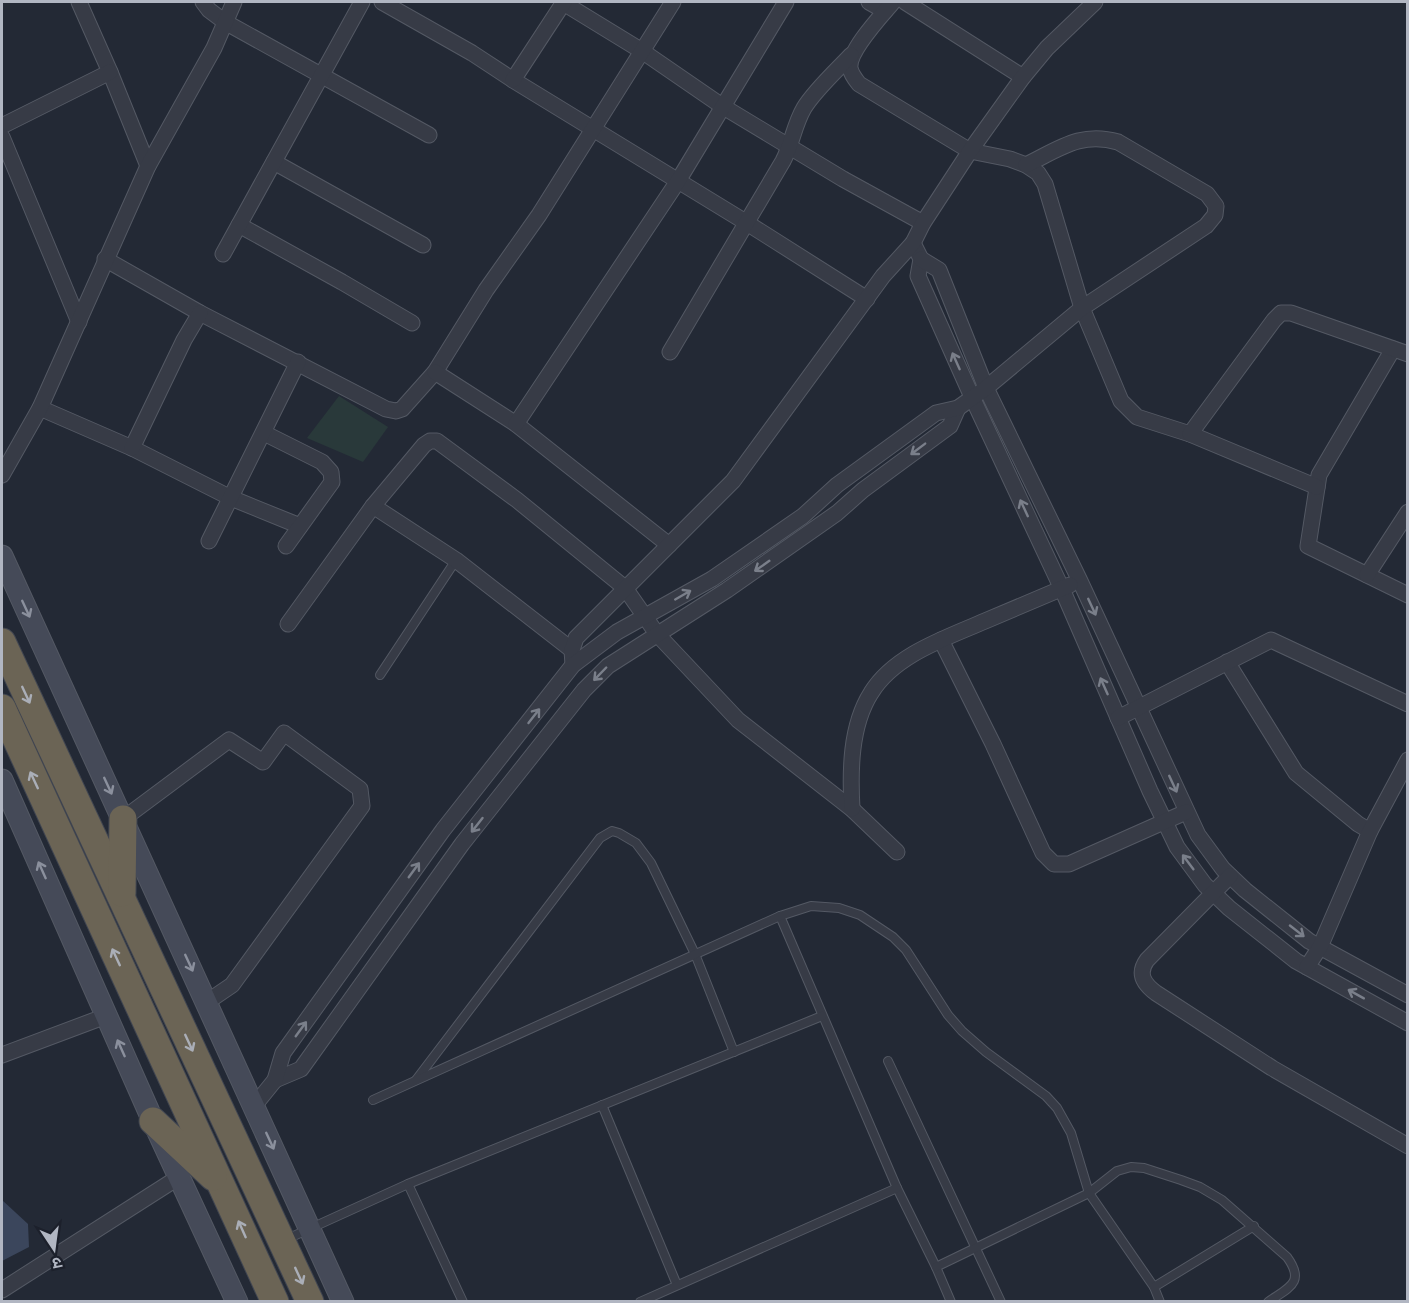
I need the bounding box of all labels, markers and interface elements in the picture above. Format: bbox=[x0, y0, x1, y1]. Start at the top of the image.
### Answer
one-way arrow bbox=[950, 353, 961, 371]
one-way arrow bbox=[911, 443, 927, 456]
one-way arrow bbox=[1018, 500, 1030, 518]
one-way arrow bbox=[754, 560, 770, 572]
one-way arrow bbox=[674, 589, 691, 601]
one-way arrow bbox=[1087, 597, 1099, 615]
one-way arrow bbox=[21, 599, 32, 617]
one-way arrow bbox=[593, 666, 607, 681]
one-way arrow bbox=[1098, 678, 1109, 696]
one-way arrow bbox=[21, 685, 33, 703]
one-way arrow bbox=[527, 708, 540, 724]
one-way arrow bbox=[28, 771, 40, 789]
one-way arrow bbox=[1168, 775, 1180, 793]
one-way arrow bbox=[103, 777, 114, 795]
one-way arrow bbox=[471, 817, 484, 833]
one-way arrow bbox=[1182, 854, 1195, 870]
one-way arrow bbox=[35, 862, 47, 880]
one-way arrow bbox=[408, 863, 421, 879]
one-way arrow bbox=[1288, 925, 1304, 938]
one-way arrow bbox=[109, 948, 121, 966]
one-way arrow bbox=[183, 954, 195, 972]
one-way arrow bbox=[1348, 988, 1365, 1000]
one-way arrow bbox=[295, 1021, 307, 1037]
one-way arrow bbox=[184, 1033, 196, 1051]
one-way arrow bbox=[114, 1040, 126, 1058]
one-way arrow bbox=[264, 1131, 276, 1149]
north arrow bbox=[24, 1219, 84, 1279]
one-way arrow bbox=[236, 1220, 247, 1239]
text: उ bbox=[50, 1254, 64, 1273]
one-way arrow bbox=[293, 1267, 305, 1285]

